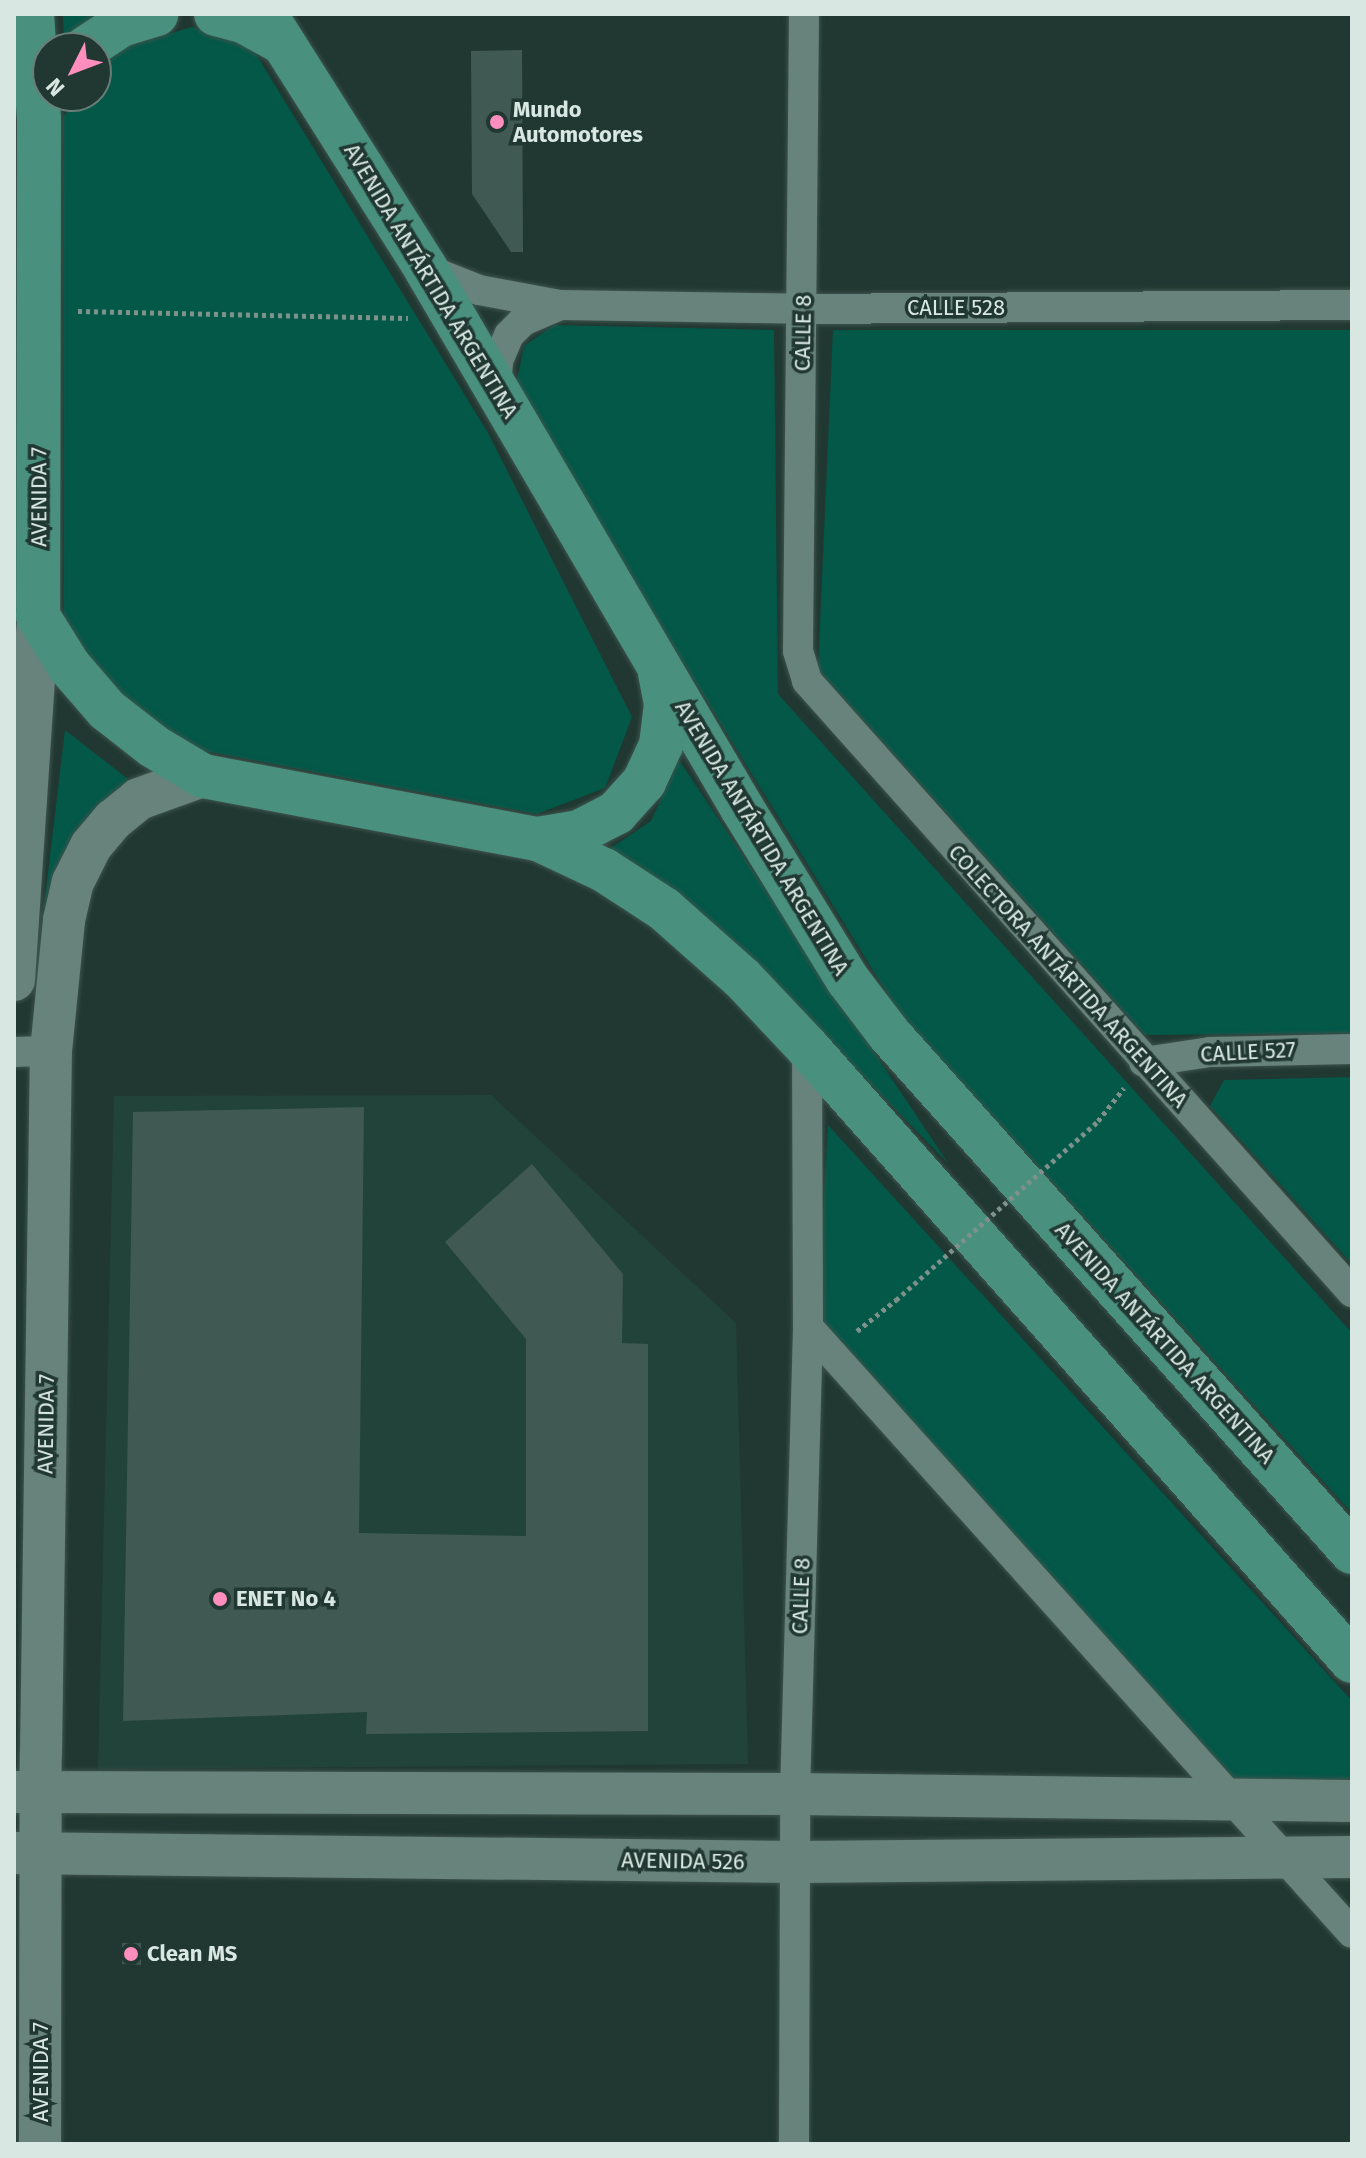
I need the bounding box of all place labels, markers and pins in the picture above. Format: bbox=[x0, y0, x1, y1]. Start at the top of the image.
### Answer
place label: Mundo Automotores bbox=[513, 96, 643, 148]
marker: Mundo Automotores bbox=[488, 113, 506, 131]
place label: ENET No 4 bbox=[236, 1586, 336, 1612]
marker: ENET No 4 bbox=[211, 1590, 229, 1608]
place label: Clean MS bbox=[147, 1941, 237, 1967]
marker: Clean MS bbox=[122, 1945, 140, 1963]

